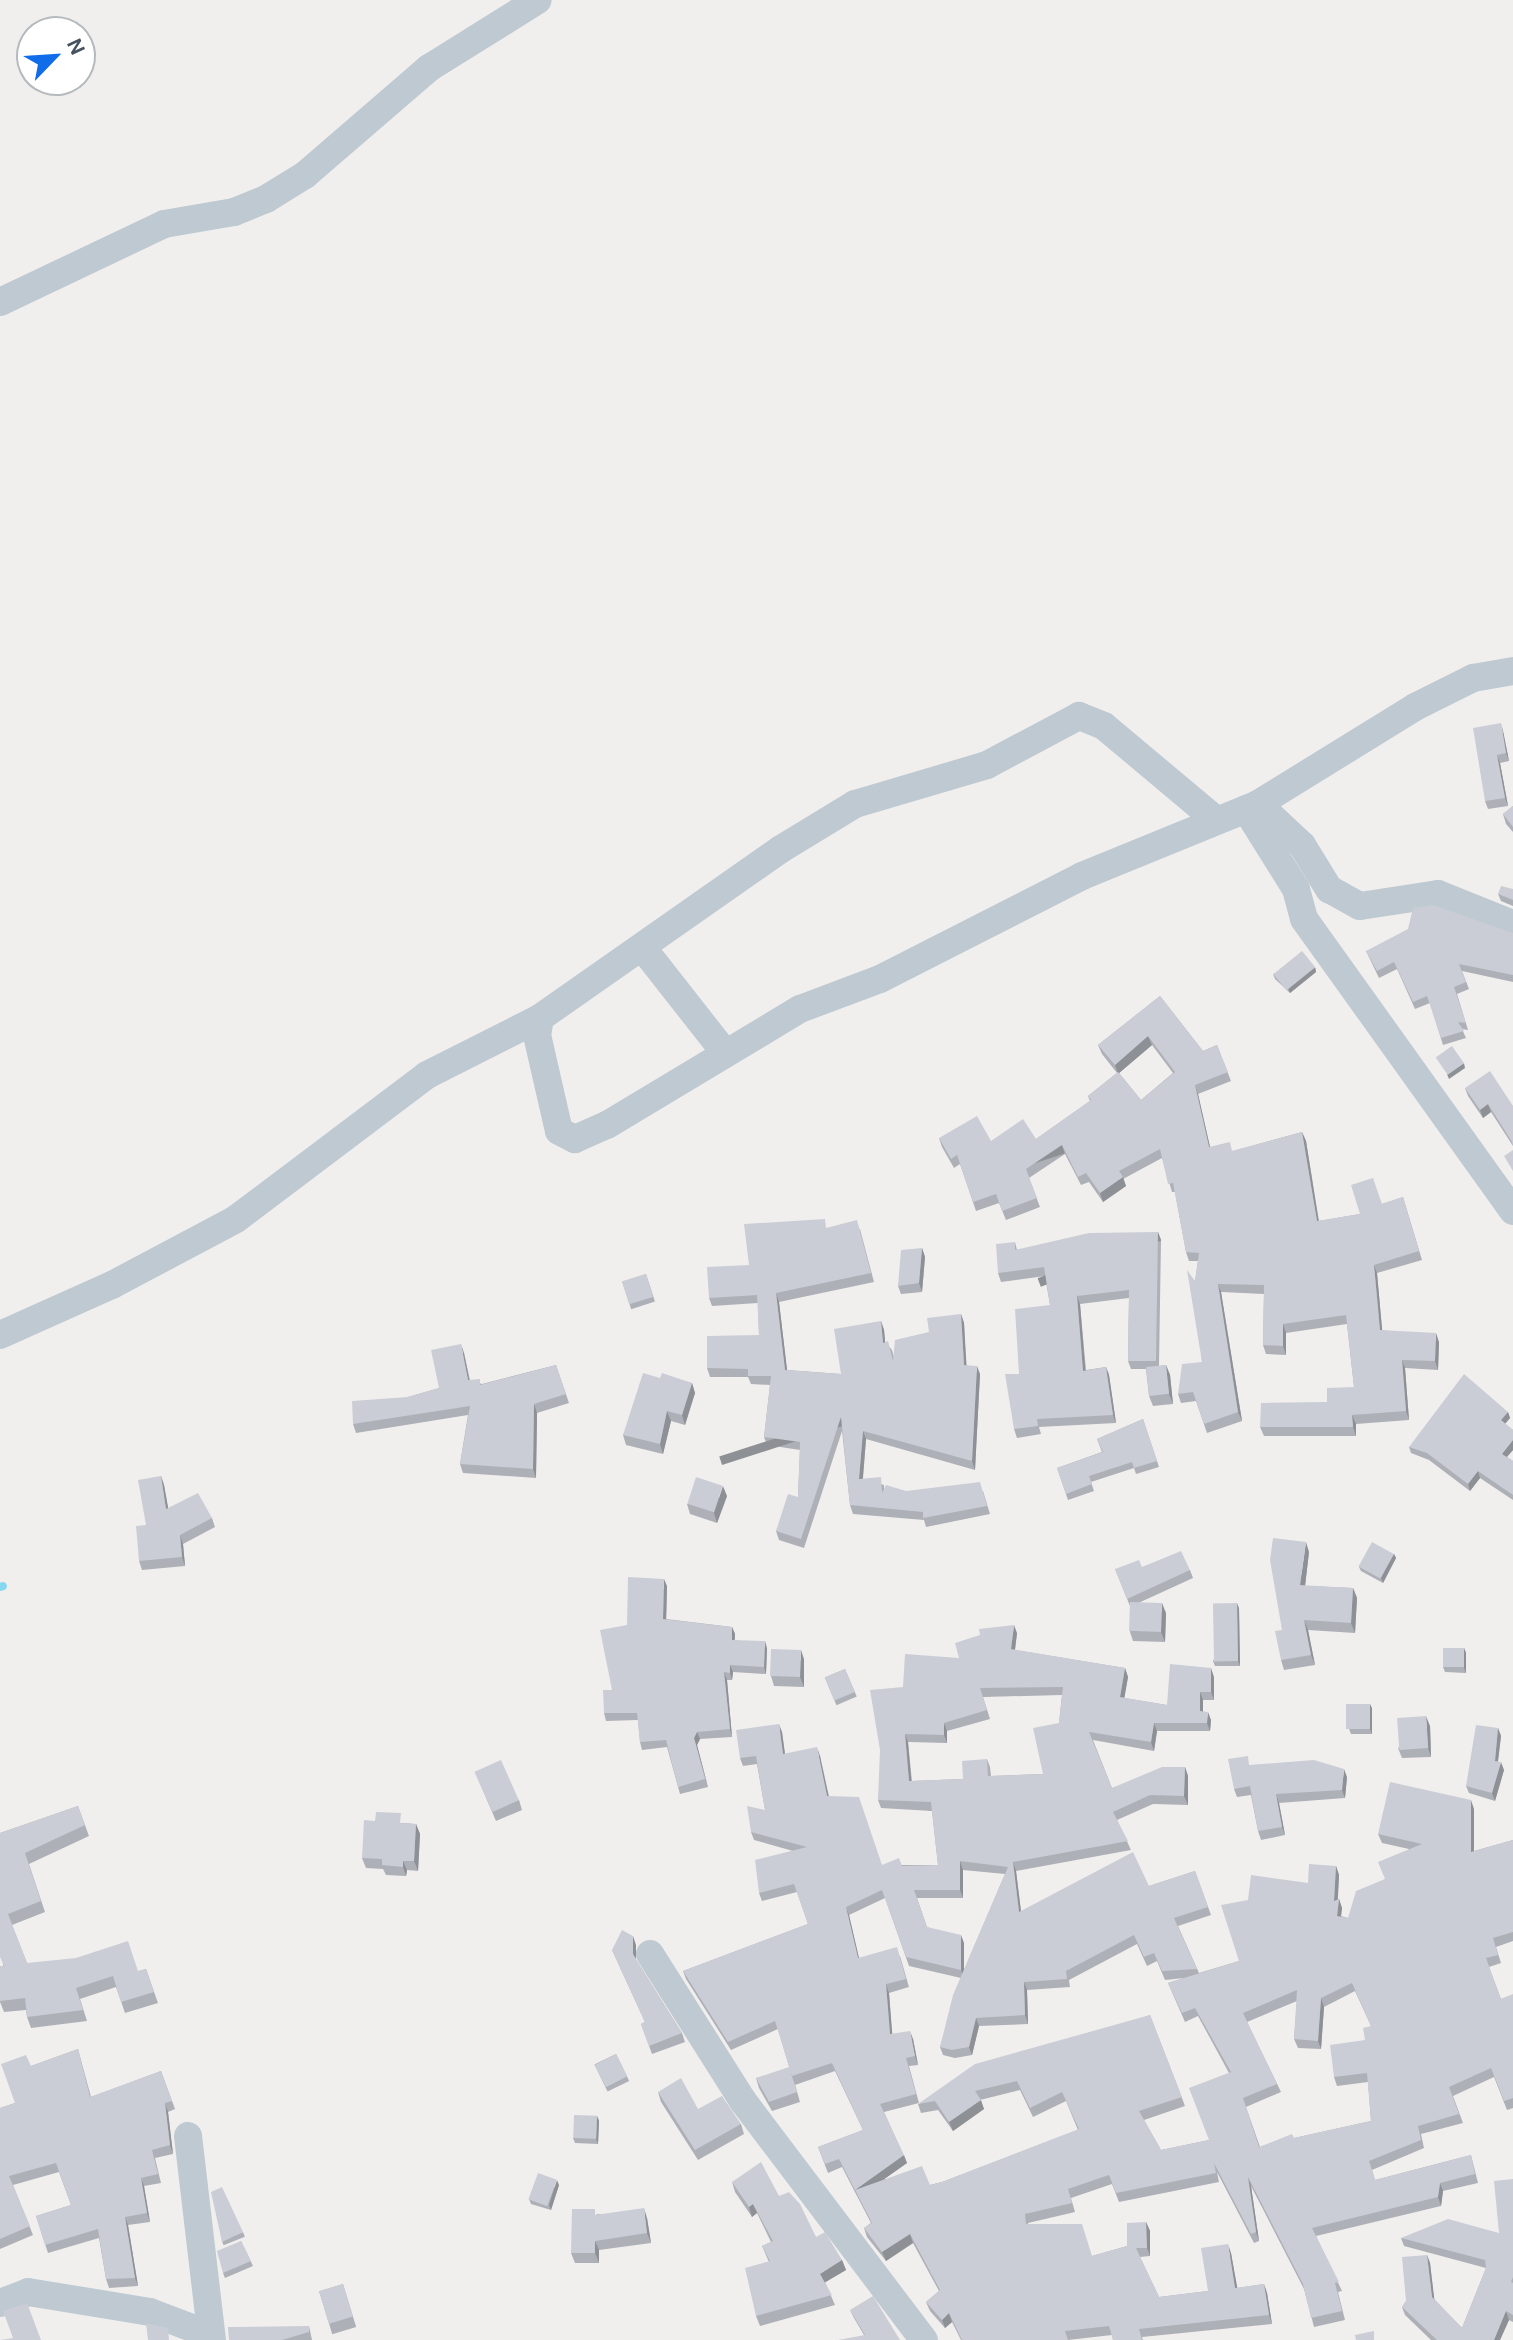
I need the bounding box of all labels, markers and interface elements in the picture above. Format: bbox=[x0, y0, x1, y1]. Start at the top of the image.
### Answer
north arrow bbox=[16, 16, 96, 96]
text: N bbox=[61, 34, 91, 59]

